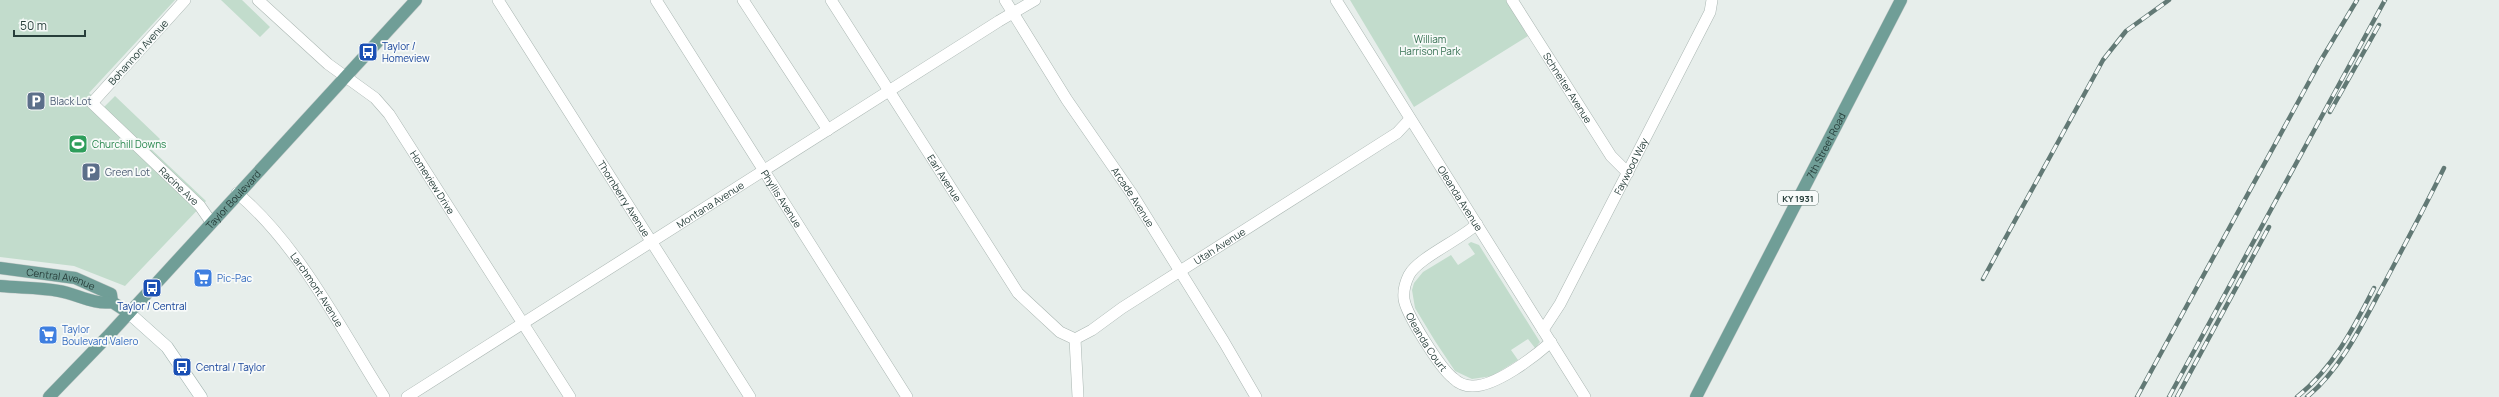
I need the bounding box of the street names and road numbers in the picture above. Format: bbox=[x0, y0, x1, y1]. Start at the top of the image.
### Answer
street label: Bohannon Avenue bbox=[105, 16, 171, 88]
street label: Schneiter Avenue bbox=[1540, 50, 1596, 126]
street label: 7th Street Road bbox=[1803, 110, 1849, 181]
street label: Faywood Way bbox=[1610, 135, 1652, 197]
street label: Homeview Drive bbox=[407, 148, 458, 217]
street label: Earl Avenue bbox=[924, 152, 965, 204]
street label: Thornberry Avenue bbox=[594, 158, 653, 239]
street label: Oleanda Avenue bbox=[1435, 163, 1486, 234]
street label: Racine Ave bbox=[156, 164, 202, 208]
street label: Arcade Avenue bbox=[1108, 164, 1158, 230]
street label: Taylor Boulevard bbox=[202, 167, 264, 232]
street label: Phyllis Avenue bbox=[758, 167, 805, 230]
street label: Montana Avenue bbox=[674, 178, 747, 231]
road number: KY 1931 bbox=[1778, 191, 1818, 205]
street label: Utah Avenue bbox=[1191, 224, 1248, 268]
street label: Larchmont Avenue bbox=[287, 250, 347, 330]
street label: Central Avenue bbox=[26, 265, 98, 293]
street label: Oleanda Court bbox=[1403, 310, 1451, 374]

